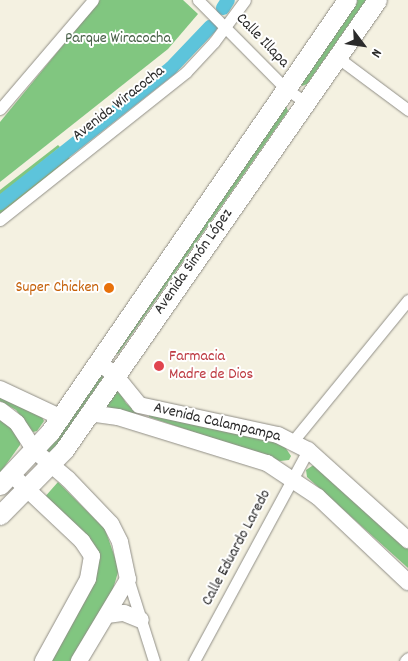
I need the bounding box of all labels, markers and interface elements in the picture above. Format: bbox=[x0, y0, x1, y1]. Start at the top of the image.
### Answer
street label: Calle Illapa bbox=[231, 10, 293, 72]
north arrow bbox=[338, 20, 388, 70]
park label: Parque Wiracocha bbox=[65, 29, 171, 49]
text: N bbox=[366, 45, 386, 61]
street label: Avenida Wiracocha bbox=[69, 62, 169, 146]
street label: Avenida Simón López bbox=[150, 205, 238, 319]
place label: Super Chicken bbox=[15, 278, 99, 298]
marker: Super Chicken bbox=[103, 282, 115, 294]
place label: Farmacia Madre de Dios bbox=[169, 347, 253, 385]
marker: Farmacia Madre de Dios bbox=[153, 360, 165, 372]
street label: Avenida Calampampa bbox=[152, 399, 282, 447]
street label: Calle Eduardo Laredo bbox=[198, 487, 276, 609]

